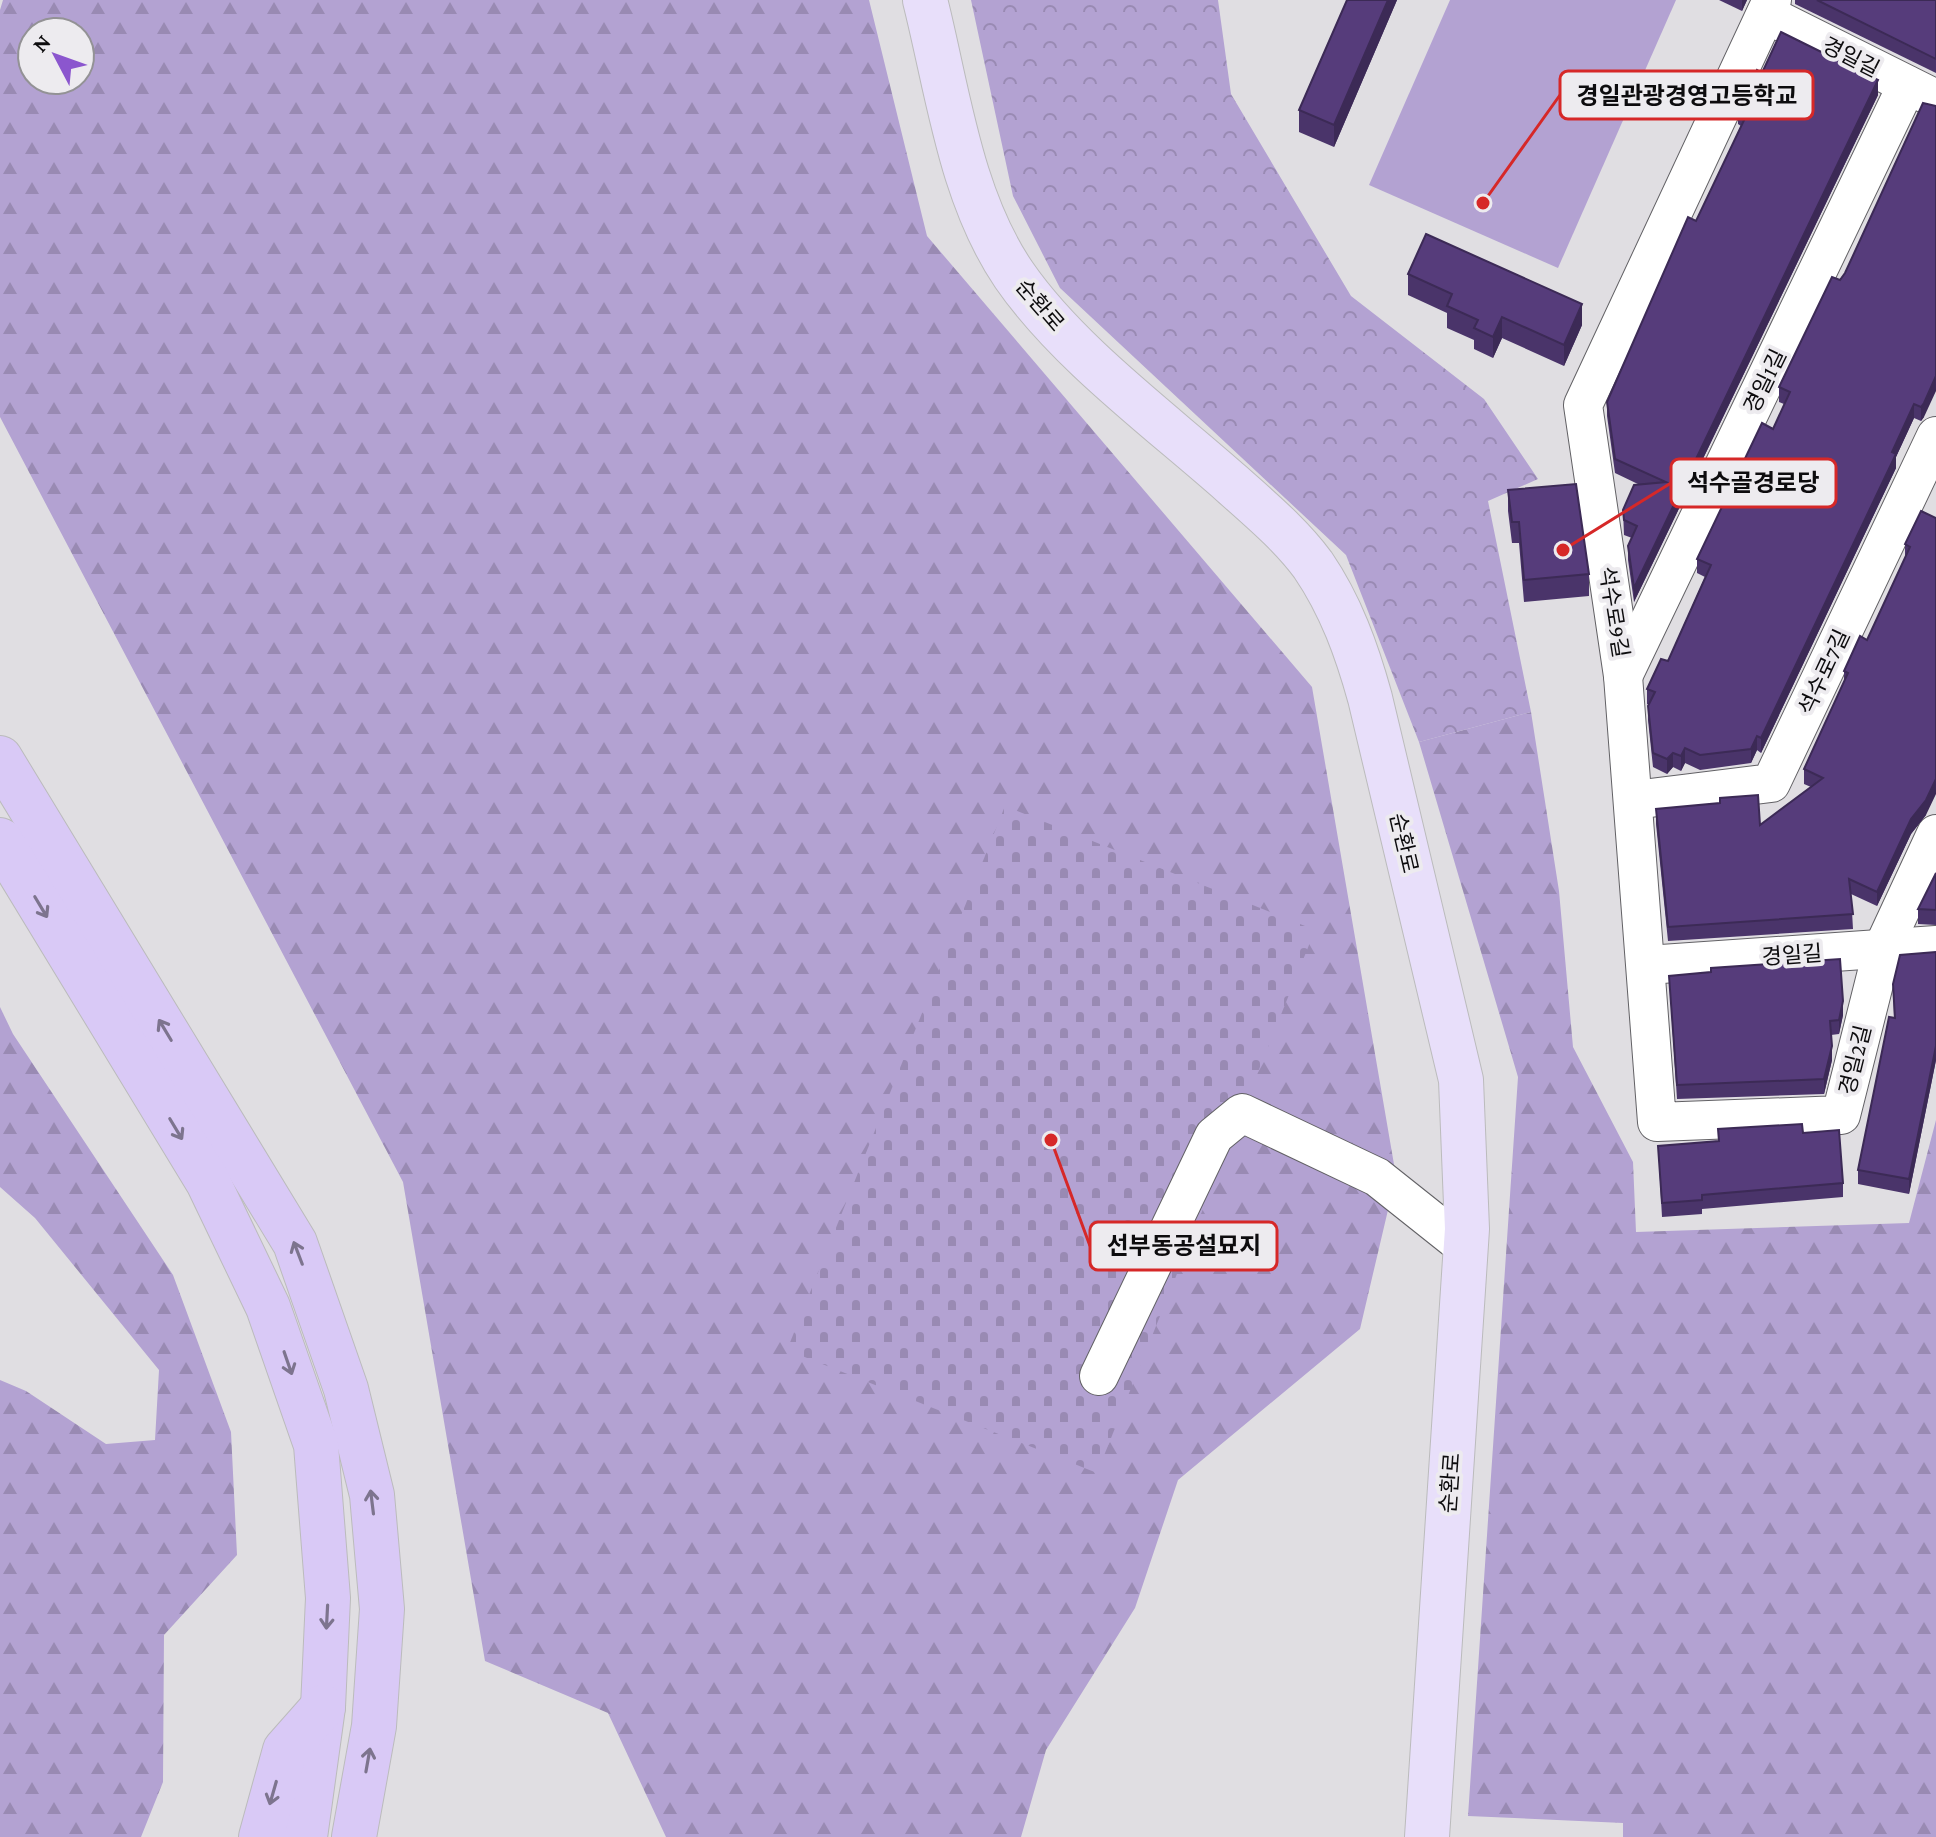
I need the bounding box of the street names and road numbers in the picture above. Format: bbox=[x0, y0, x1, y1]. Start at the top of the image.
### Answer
street label: 경일길 bbox=[1818, 32, 1884, 82]
street label: 순환로 bbox=[1011, 274, 1069, 336]
street label: 경일1길 bbox=[1739, 345, 1791, 417]
street label: 석수로9길 bbox=[1594, 565, 1634, 659]
street label: 석수로7길 bbox=[1793, 625, 1855, 719]
street label: 순환로 bbox=[1385, 811, 1423, 875]
street label: 경일길 bbox=[1761, 940, 1823, 970]
street label: 경일2길 bbox=[1834, 1022, 1876, 1098]
street label: 순환로 bbox=[1435, 1452, 1465, 1514]

